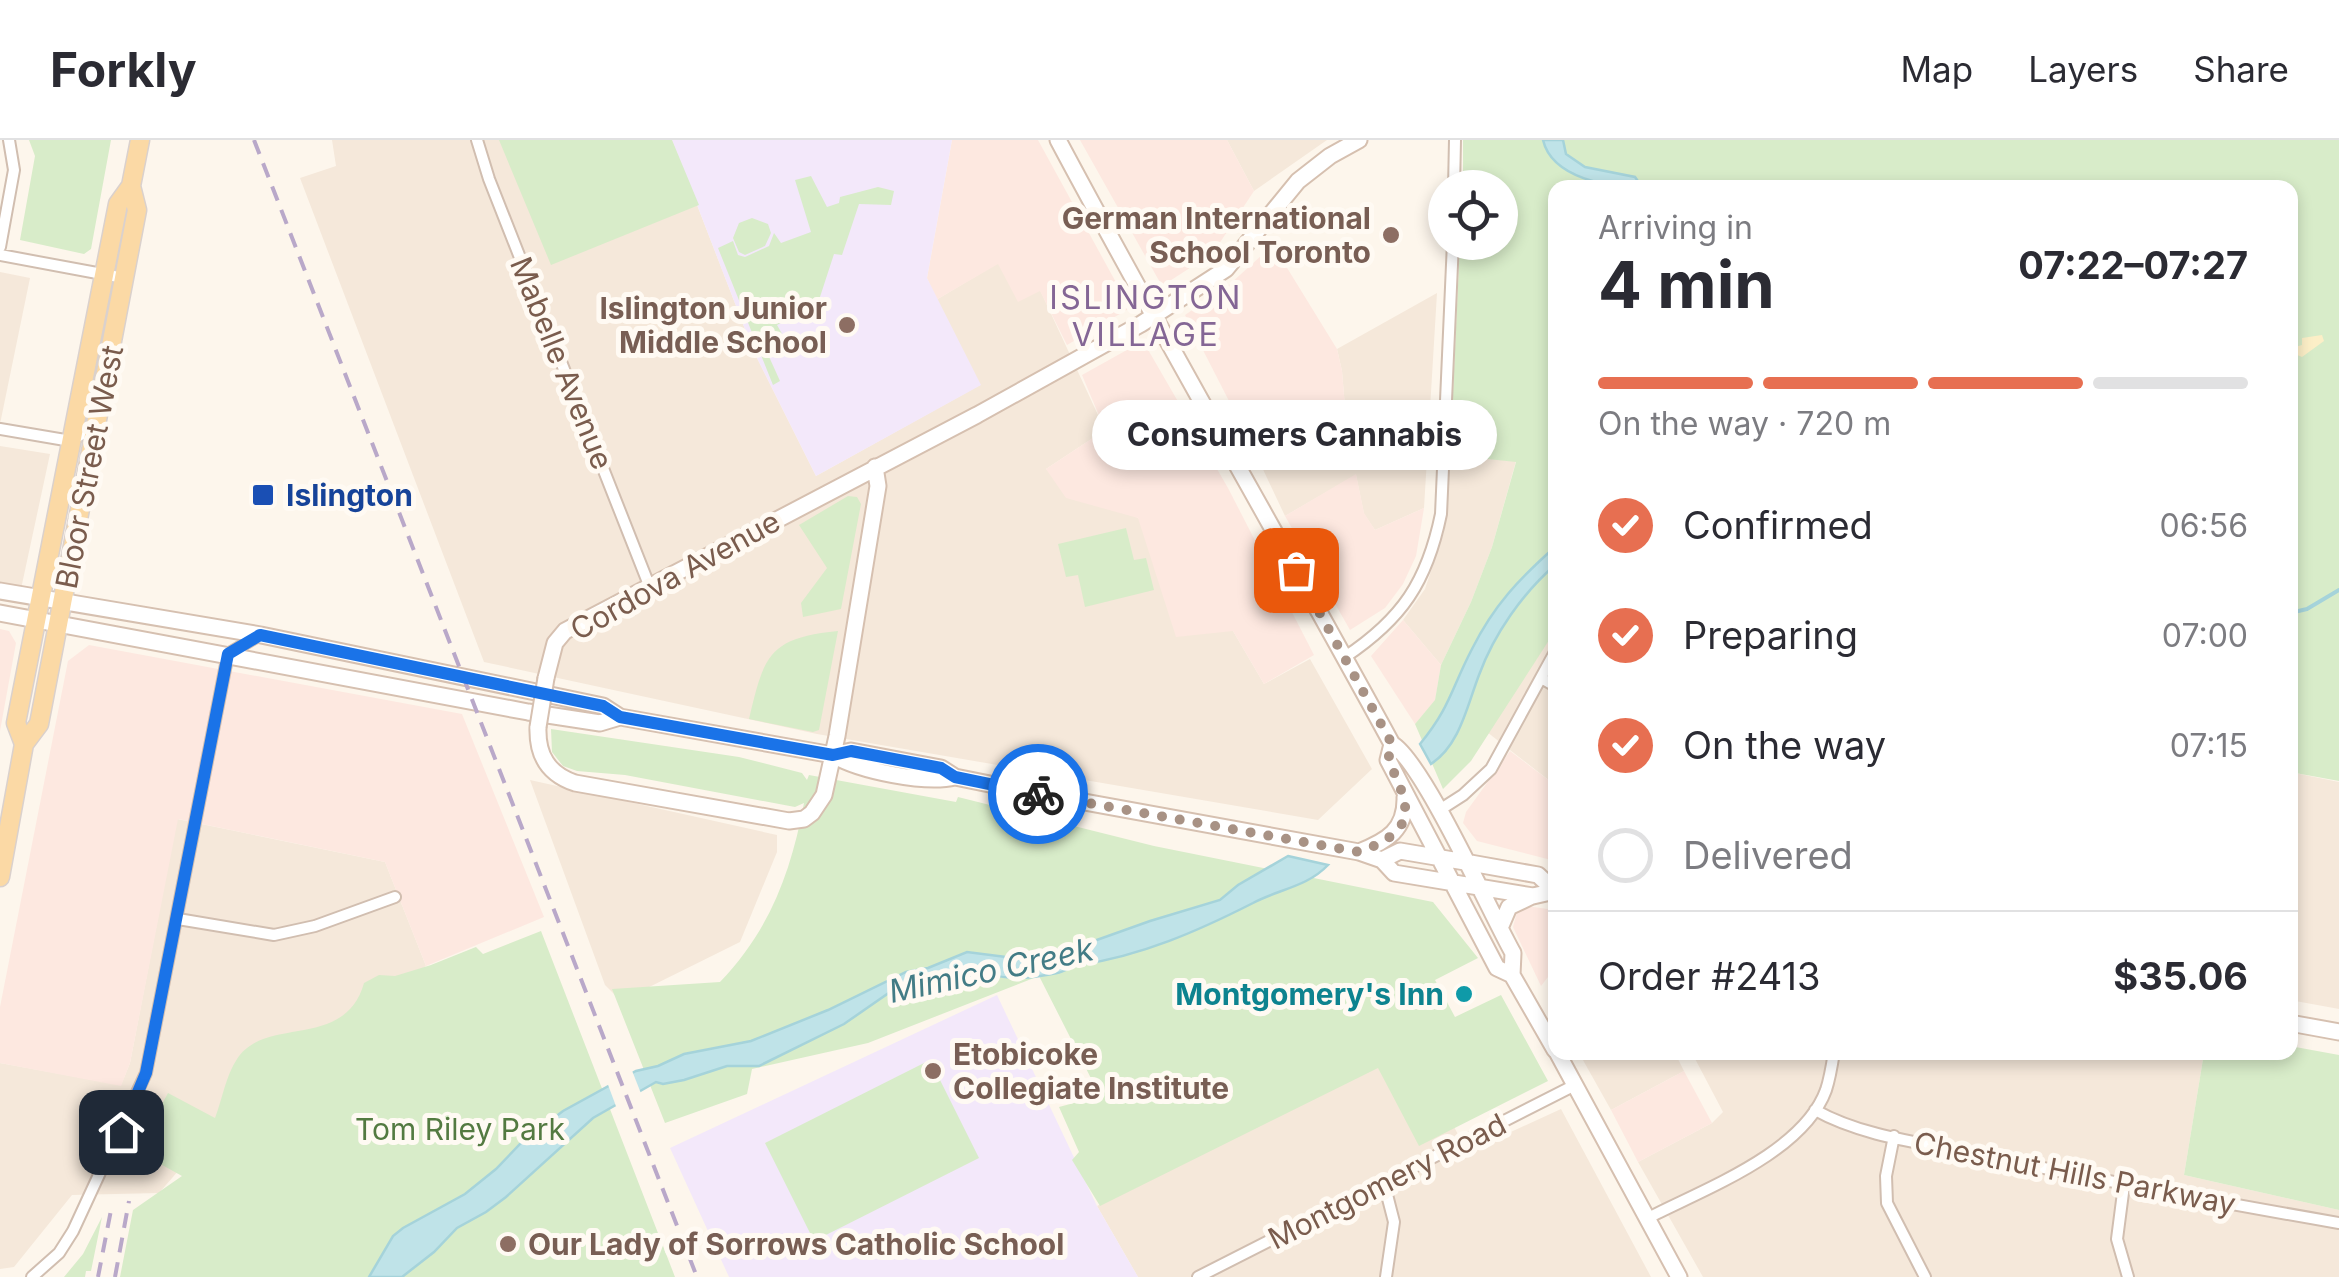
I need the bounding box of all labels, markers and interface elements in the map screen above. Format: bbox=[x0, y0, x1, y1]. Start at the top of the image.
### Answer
text: Forkly bbox=[50, 40, 197, 99]
text: Map bbox=[1901, 48, 1973, 90]
text: Layers bbox=[2028, 48, 2138, 90]
text: Share bbox=[2193, 48, 2289, 90]
map controls bbox=[1428, 170, 1518, 260]
button: locate bbox=[1428, 170, 1518, 260]
place label: German International School Toronto bbox=[1062, 200, 1371, 270]
text: Arriving in bbox=[1598, 208, 1753, 247]
marker: German International School Toronto bbox=[1380, 224, 1402, 246]
text: 07:22–07:27 bbox=[2018, 242, 2248, 288]
text: 4 min bbox=[1598, 245, 1775, 324]
street label: Mabelle Avenue bbox=[503, 252, 621, 474]
district label: ISLINGTON VILLAGE bbox=[1049, 278, 1243, 354]
place label: Islington Junior Middle School bbox=[599, 290, 827, 360]
marker: Islington Junior Middle School bbox=[836, 314, 858, 336]
street label: Bloor Street West bbox=[48, 342, 130, 592]
callout: Consumers Cannabis bbox=[1094, 400, 1498, 470]
text: On the way · 720 m bbox=[1598, 404, 1891, 443]
text: Consumers Cannabis bbox=[1127, 415, 1462, 454]
place label: Islington bbox=[286, 477, 413, 513]
marker: Islington bbox=[250, 482, 276, 508]
icon: check bbox=[1598, 498, 1653, 553]
text: Confirmed bbox=[1683, 502, 1873, 548]
street label: Cordova Avenue bbox=[564, 503, 786, 647]
text: 06:56 bbox=[2159, 506, 2248, 545]
pin bbox=[1254, 528, 1339, 613]
icon: bag bbox=[1269, 543, 1324, 598]
icon: check bbox=[1598, 608, 1653, 663]
text: Preparing bbox=[1683, 612, 1858, 658]
text: 07:00 bbox=[2162, 616, 2248, 655]
icon: check bbox=[1598, 718, 1653, 773]
text: On the way bbox=[1683, 722, 1886, 768]
text: 07:15 bbox=[2170, 726, 2248, 765]
courier bbox=[988, 744, 1088, 844]
icon: bike bbox=[1011, 767, 1066, 822]
text: Delivered bbox=[1683, 832, 1853, 878]
water label: Mimico Creek bbox=[885, 929, 1098, 1011]
text: Order #2413 bbox=[1598, 953, 1821, 999]
text: $35.06 bbox=[2113, 953, 2248, 999]
place label: Montgomery's Inn bbox=[1175, 976, 1444, 1012]
marker: Montgomery's Inn bbox=[1453, 983, 1475, 1005]
place label: Etobicoke Collegiate Institute bbox=[953, 1036, 1229, 1106]
marker: Etobicoke Collegiate Institute bbox=[922, 1060, 944, 1082]
pin bbox=[79, 1090, 164, 1175]
icon: home bbox=[94, 1105, 149, 1160]
street label: Montgomery Road bbox=[1262, 1106, 1512, 1256]
park label: Tom Riley Park bbox=[355, 1111, 566, 1147]
street label: Chestnut Hills Parkway bbox=[1911, 1124, 2239, 1222]
place label: Our Lady of Sorrows Catholic School bbox=[528, 1226, 1064, 1262]
marker: Our Lady of Sorrows Catholic School bbox=[497, 1233, 519, 1255]

